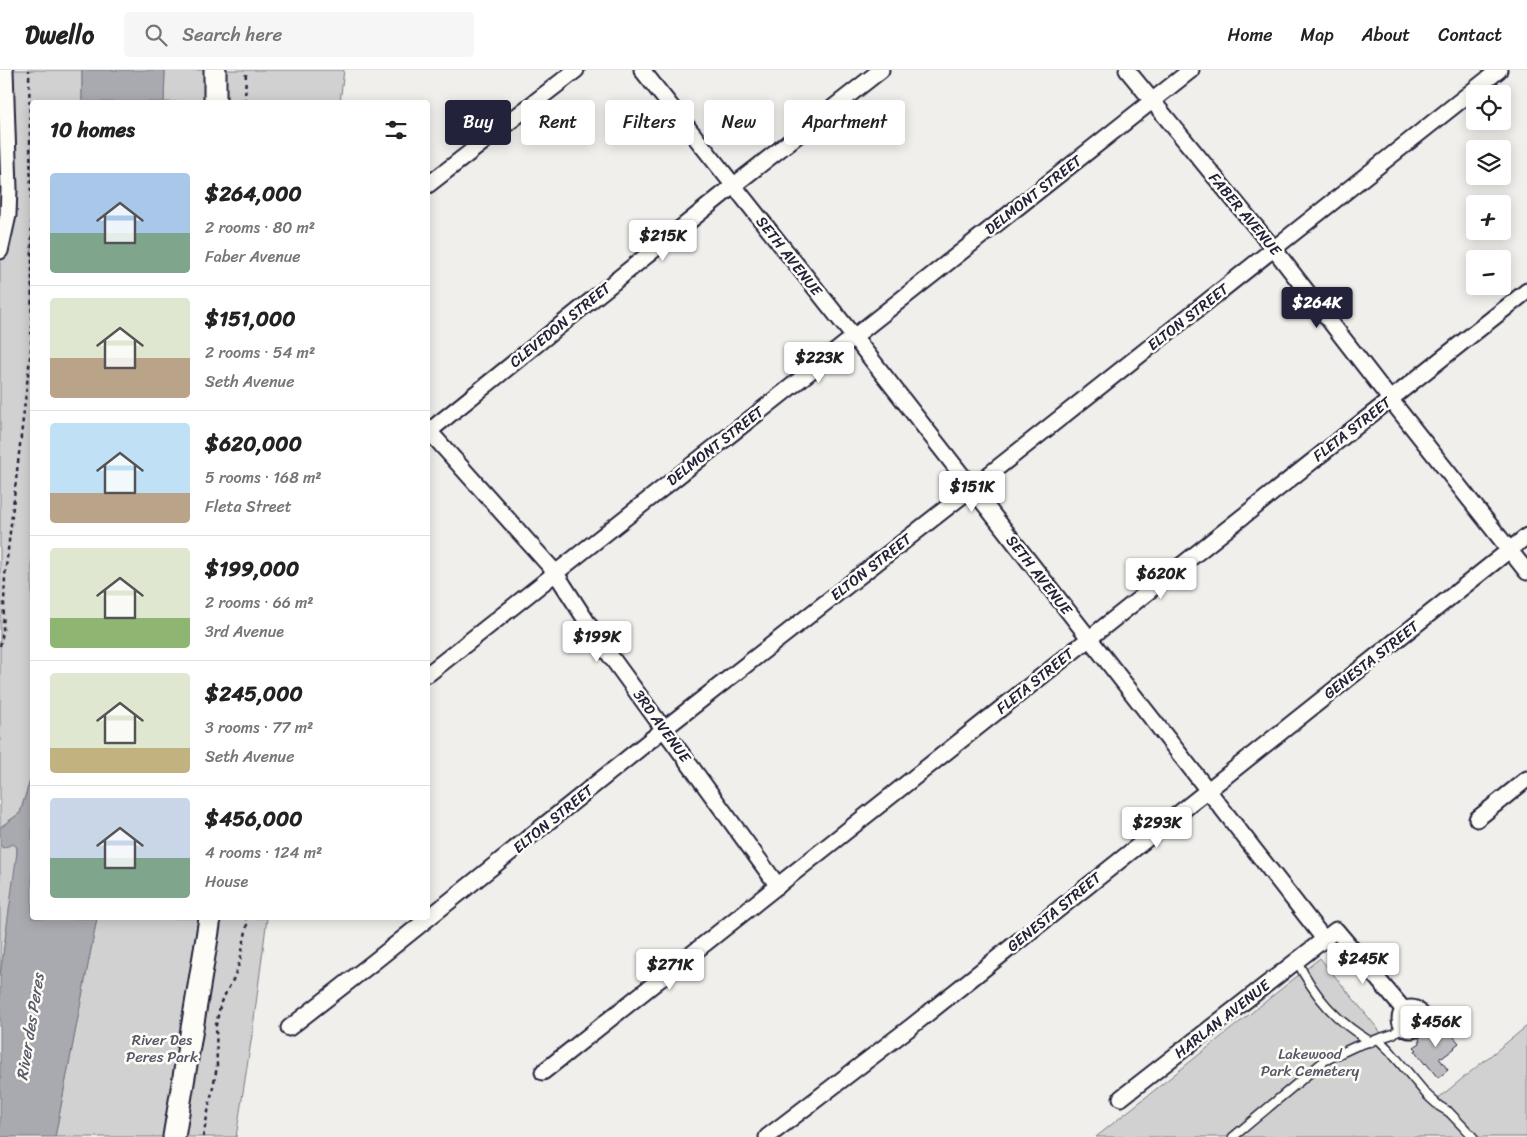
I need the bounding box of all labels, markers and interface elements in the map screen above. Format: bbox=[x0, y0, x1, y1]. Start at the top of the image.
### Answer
search box bbox=[124, 12, 474, 57]
text: Dwello bbox=[25, 14, 94, 56]
text: Search here bbox=[182, 18, 282, 51]
text: Home bbox=[1228, 19, 1273, 51]
text: Map bbox=[1301, 19, 1334, 51]
text: About bbox=[1362, 19, 1410, 51]
text: Contact bbox=[1438, 19, 1502, 51]
icon: search bbox=[142, 21, 170, 49]
map controls bbox=[1466, 85, 1511, 295]
button: locate bbox=[1466, 85, 1511, 130]
chip: Buy bbox=[445, 100, 511, 145]
chip: Rent bbox=[521, 100, 595, 145]
chip: Filters bbox=[605, 100, 694, 145]
chip: New bbox=[704, 100, 774, 145]
chip: Apartment bbox=[784, 100, 905, 145]
text: 10 homes bbox=[50, 111, 135, 149]
icon: filters bbox=[382, 116, 410, 144]
button: layers bbox=[1466, 140, 1511, 185]
street label: DELMONT STREET bbox=[979, 148, 1089, 242]
street label: FABER AVENUE bbox=[1202, 166, 1289, 263]
text: $264,000 bbox=[205, 175, 302, 213]
icon: home bbox=[90, 193, 150, 253]
button: + bbox=[1466, 195, 1511, 240]
street label: SETH AVENUE bbox=[749, 210, 830, 303]
text: 2 rooms · 80 m² bbox=[205, 213, 315, 242]
pin: $215K bbox=[628, 220, 698, 262]
text: $215K bbox=[640, 221, 686, 250]
text: Faber Avenue bbox=[205, 242, 301, 271]
button: − bbox=[1466, 250, 1511, 295]
street label: CLEVEDON STREET bbox=[503, 275, 618, 374]
street label: ELTON STREET bbox=[1141, 276, 1236, 357]
pin: $264K bbox=[1282, 286, 1352, 329]
text: $264K bbox=[1293, 288, 1341, 317]
text: $151,000 bbox=[205, 300, 295, 338]
icon: home bbox=[90, 318, 150, 378]
text: 2 rooms · 54 m² bbox=[205, 338, 315, 367]
pin: $223K bbox=[784, 342, 854, 384]
text: $223K bbox=[795, 343, 843, 372]
text: Seth Avenue bbox=[205, 367, 294, 396]
street label: FLETA STREET bbox=[1307, 389, 1398, 468]
street label: DELMONT STREET bbox=[661, 399, 771, 493]
text: $620,000 bbox=[205, 425, 302, 463]
icon: home bbox=[90, 443, 150, 503]
text: 5 rooms · 168 m² bbox=[205, 463, 322, 492]
pin: $151K bbox=[937, 470, 1007, 513]
text: $151K bbox=[950, 472, 994, 501]
text: Fleta Street bbox=[205, 492, 292, 521]
street label: ELTON STREET bbox=[824, 526, 919, 607]
street label: SETH AVENUE bbox=[999, 529, 1080, 622]
text: $199,000 bbox=[205, 550, 299, 588]
pin: $620K bbox=[1126, 558, 1196, 600]
text: $620K bbox=[1137, 559, 1185, 588]
icon: home bbox=[90, 568, 150, 628]
text: 2 rooms · 66 m² bbox=[205, 588, 314, 617]
street label: GENESTA STREET bbox=[1318, 614, 1425, 706]
text: 3rd Avenue bbox=[205, 617, 284, 646]
pin: $199K bbox=[562, 620, 632, 663]
text: $199K bbox=[573, 622, 621, 651]
street label: FLETA STREET bbox=[990, 640, 1081, 721]
text: $245,000 bbox=[205, 675, 303, 713]
street label: 3RD AVENUE bbox=[626, 684, 699, 770]
icon: home bbox=[90, 693, 150, 753]
text: 3 rooms · 77 m² bbox=[205, 713, 313, 742]
text: Seth Avenue bbox=[205, 742, 294, 771]
street label: ELTON STREET bbox=[507, 777, 600, 860]
text: $456,000 bbox=[205, 800, 302, 838]
pin: $293K bbox=[1122, 806, 1192, 849]
text: $293K bbox=[1133, 808, 1181, 837]
icon: home bbox=[90, 818, 150, 878]
text: 4 rooms · 124 m² bbox=[205, 838, 322, 867]
street label: GENESTA STREET bbox=[1001, 865, 1108, 958]
text: House bbox=[205, 867, 248, 896]
pin: $245K bbox=[1328, 942, 1398, 985]
text: $245K bbox=[1338, 944, 1388, 973]
pin: $271K bbox=[635, 948, 705, 991]
text: $271K bbox=[647, 950, 693, 979]
water label: River des Peres bbox=[7, 969, 53, 1082]
street label: HARLAN AVENUE bbox=[1168, 972, 1277, 1065]
pin: $456K bbox=[1401, 1006, 1471, 1048]
text: $456K bbox=[1411, 1007, 1461, 1036]
park label: River Des Peres Park bbox=[126, 1027, 199, 1070]
park label: Lakewood Park Cemetery bbox=[1261, 1041, 1360, 1084]

